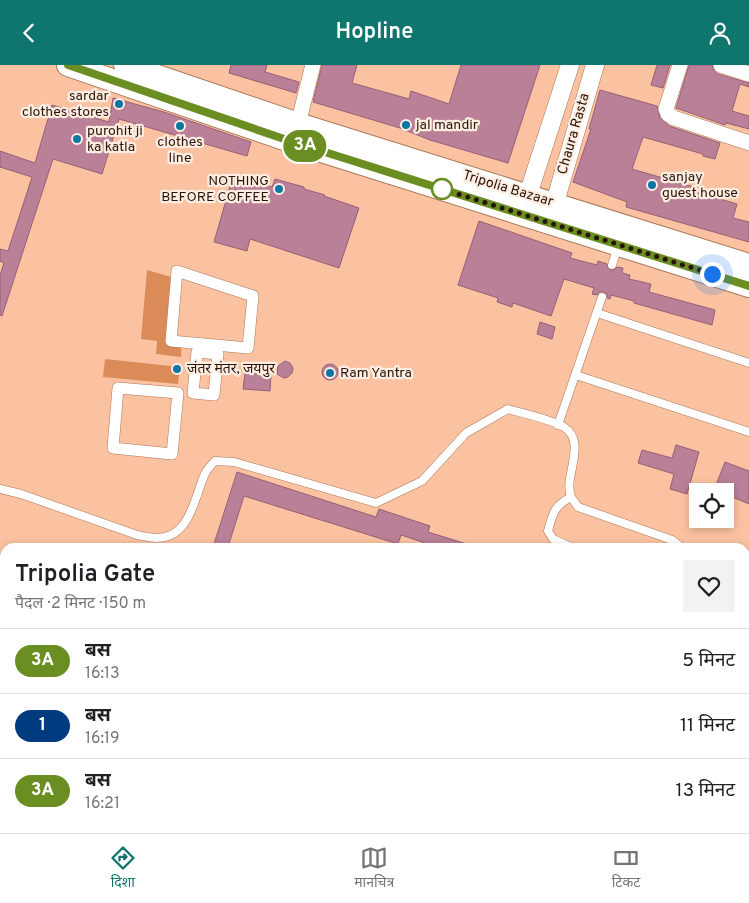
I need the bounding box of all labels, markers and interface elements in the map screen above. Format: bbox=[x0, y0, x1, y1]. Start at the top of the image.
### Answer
icon: back bbox=[15, 19, 43, 47]
text: Hopline bbox=[336, 19, 413, 46]
icon: person bbox=[706, 19, 734, 47]
place label: sardar clothes stores bbox=[22, 88, 110, 121]
street label: Chaura Rasta bbox=[554, 91, 594, 177]
marker: sardar clothes stores bbox=[113, 98, 125, 110]
place label: jal mandir bbox=[415, 117, 479, 134]
marker: jal mandir bbox=[400, 119, 412, 131]
marker: clothes line bbox=[174, 120, 186, 132]
place label: purohit ji ka katla bbox=[87, 123, 143, 156]
line badge: 3A bbox=[282, 130, 328, 162]
marker: purohit ji ka katla bbox=[71, 133, 83, 145]
place label: clothes line bbox=[157, 134, 203, 167]
text: 3A bbox=[293, 134, 317, 157]
street label: Tripolia Bazaar bbox=[461, 167, 556, 211]
place label: sanjay guest house bbox=[662, 169, 738, 202]
place label: NOTHING BEFORE COFFEE bbox=[161, 173, 269, 206]
unlabelled marker bbox=[431, 178, 453, 200]
marker: sanjay guest house bbox=[646, 179, 658, 191]
marker: NOTHING BEFORE COFFEE bbox=[273, 183, 285, 195]
your location bbox=[700, 262, 725, 287]
place label: जंतर मंतर, जयपुर bbox=[187, 360, 275, 378]
marker: जंतर मंतर, जयपुर bbox=[171, 363, 183, 375]
place label: Ram Yantra bbox=[340, 365, 412, 382]
marker: Ram Yantra bbox=[324, 367, 336, 379]
map controls bbox=[689, 483, 734, 528]
button: locate bbox=[689, 483, 734, 528]
text: Tripolia Gate bbox=[15, 560, 155, 590]
button: heart bbox=[683, 560, 735, 612]
text: पैदल · 2 मिनट · 150 m bbox=[15, 594, 146, 614]
text: बस bbox=[85, 639, 111, 663]
text: 3A bbox=[31, 649, 54, 672]
text: 5 मिनट bbox=[682, 649, 735, 673]
text: 16:13 bbox=[85, 664, 120, 684]
text: बस bbox=[85, 704, 111, 728]
text: 1 bbox=[39, 714, 46, 737]
text: 11 मिनट bbox=[680, 714, 735, 738]
text: 16:19 bbox=[85, 729, 120, 749]
text: बस bbox=[85, 769, 111, 793]
text: 3A bbox=[31, 779, 54, 802]
text: 13 मिनट bbox=[676, 779, 735, 803]
text: 16:21 bbox=[85, 794, 120, 814]
tab: दिशा bbox=[109, 844, 137, 893]
tab: मानचित्र bbox=[354, 844, 394, 893]
tab: टिकट bbox=[612, 844, 640, 893]

